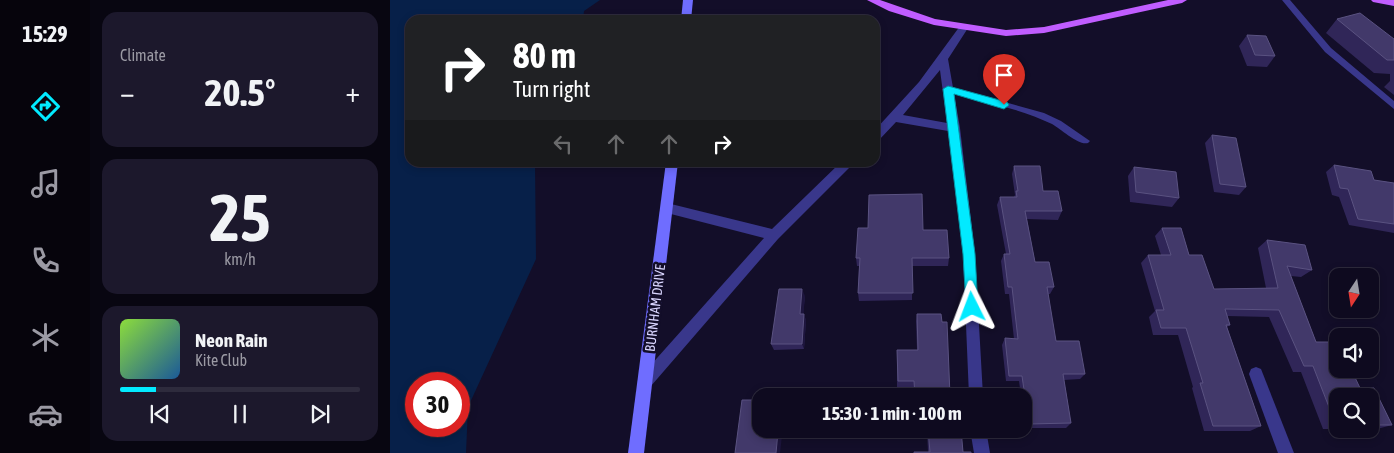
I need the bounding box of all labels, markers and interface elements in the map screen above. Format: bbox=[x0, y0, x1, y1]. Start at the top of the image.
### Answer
text: 15:29 bbox=[22, 21, 68, 47]
icon: right bbox=[430, 35, 495, 100]
text: 80 m bbox=[513, 35, 576, 75]
text: Climate bbox=[120, 46, 166, 64]
pin bbox=[983, 54, 1025, 105]
icon: arrive bbox=[990, 61, 1018, 89]
text: 20.5° bbox=[205, 71, 275, 114]
text: − bbox=[120, 76, 135, 108]
text: + bbox=[345, 76, 360, 108]
text: Turn right bbox=[513, 76, 590, 102]
icon: directions bbox=[28, 89, 63, 124]
icon: left bbox=[549, 130, 577, 158]
icon: ahead bbox=[602, 130, 630, 158]
icon: ahead bbox=[655, 130, 683, 158]
icon: right bbox=[708, 130, 736, 158]
icon: music bbox=[28, 166, 63, 201]
text: 25 bbox=[209, 180, 271, 255]
icon: phone bbox=[28, 243, 63, 278]
text: km/h bbox=[224, 250, 256, 268]
street label: BURNHAM DRIVE bbox=[642, 263, 668, 352]
north arrow bbox=[1329, 268, 1379, 318]
map controls bbox=[1329, 268, 1379, 438]
position arrow bbox=[945, 280, 997, 332]
icon: climate bbox=[28, 320, 63, 355]
button: sound bbox=[1329, 328, 1379, 378]
text: Neon Rain bbox=[195, 329, 267, 351]
text: Kite Club bbox=[195, 351, 247, 369]
speed limit sign: 30 bbox=[405, 372, 470, 437]
button: search bbox=[1329, 388, 1379, 438]
icon: car bbox=[28, 397, 63, 432]
icon: previous bbox=[146, 400, 174, 428]
icon: pause bbox=[226, 400, 254, 428]
icon: next bbox=[306, 400, 334, 428]
text: 15:30 · 1 min · 100 m bbox=[822, 402, 962, 424]

